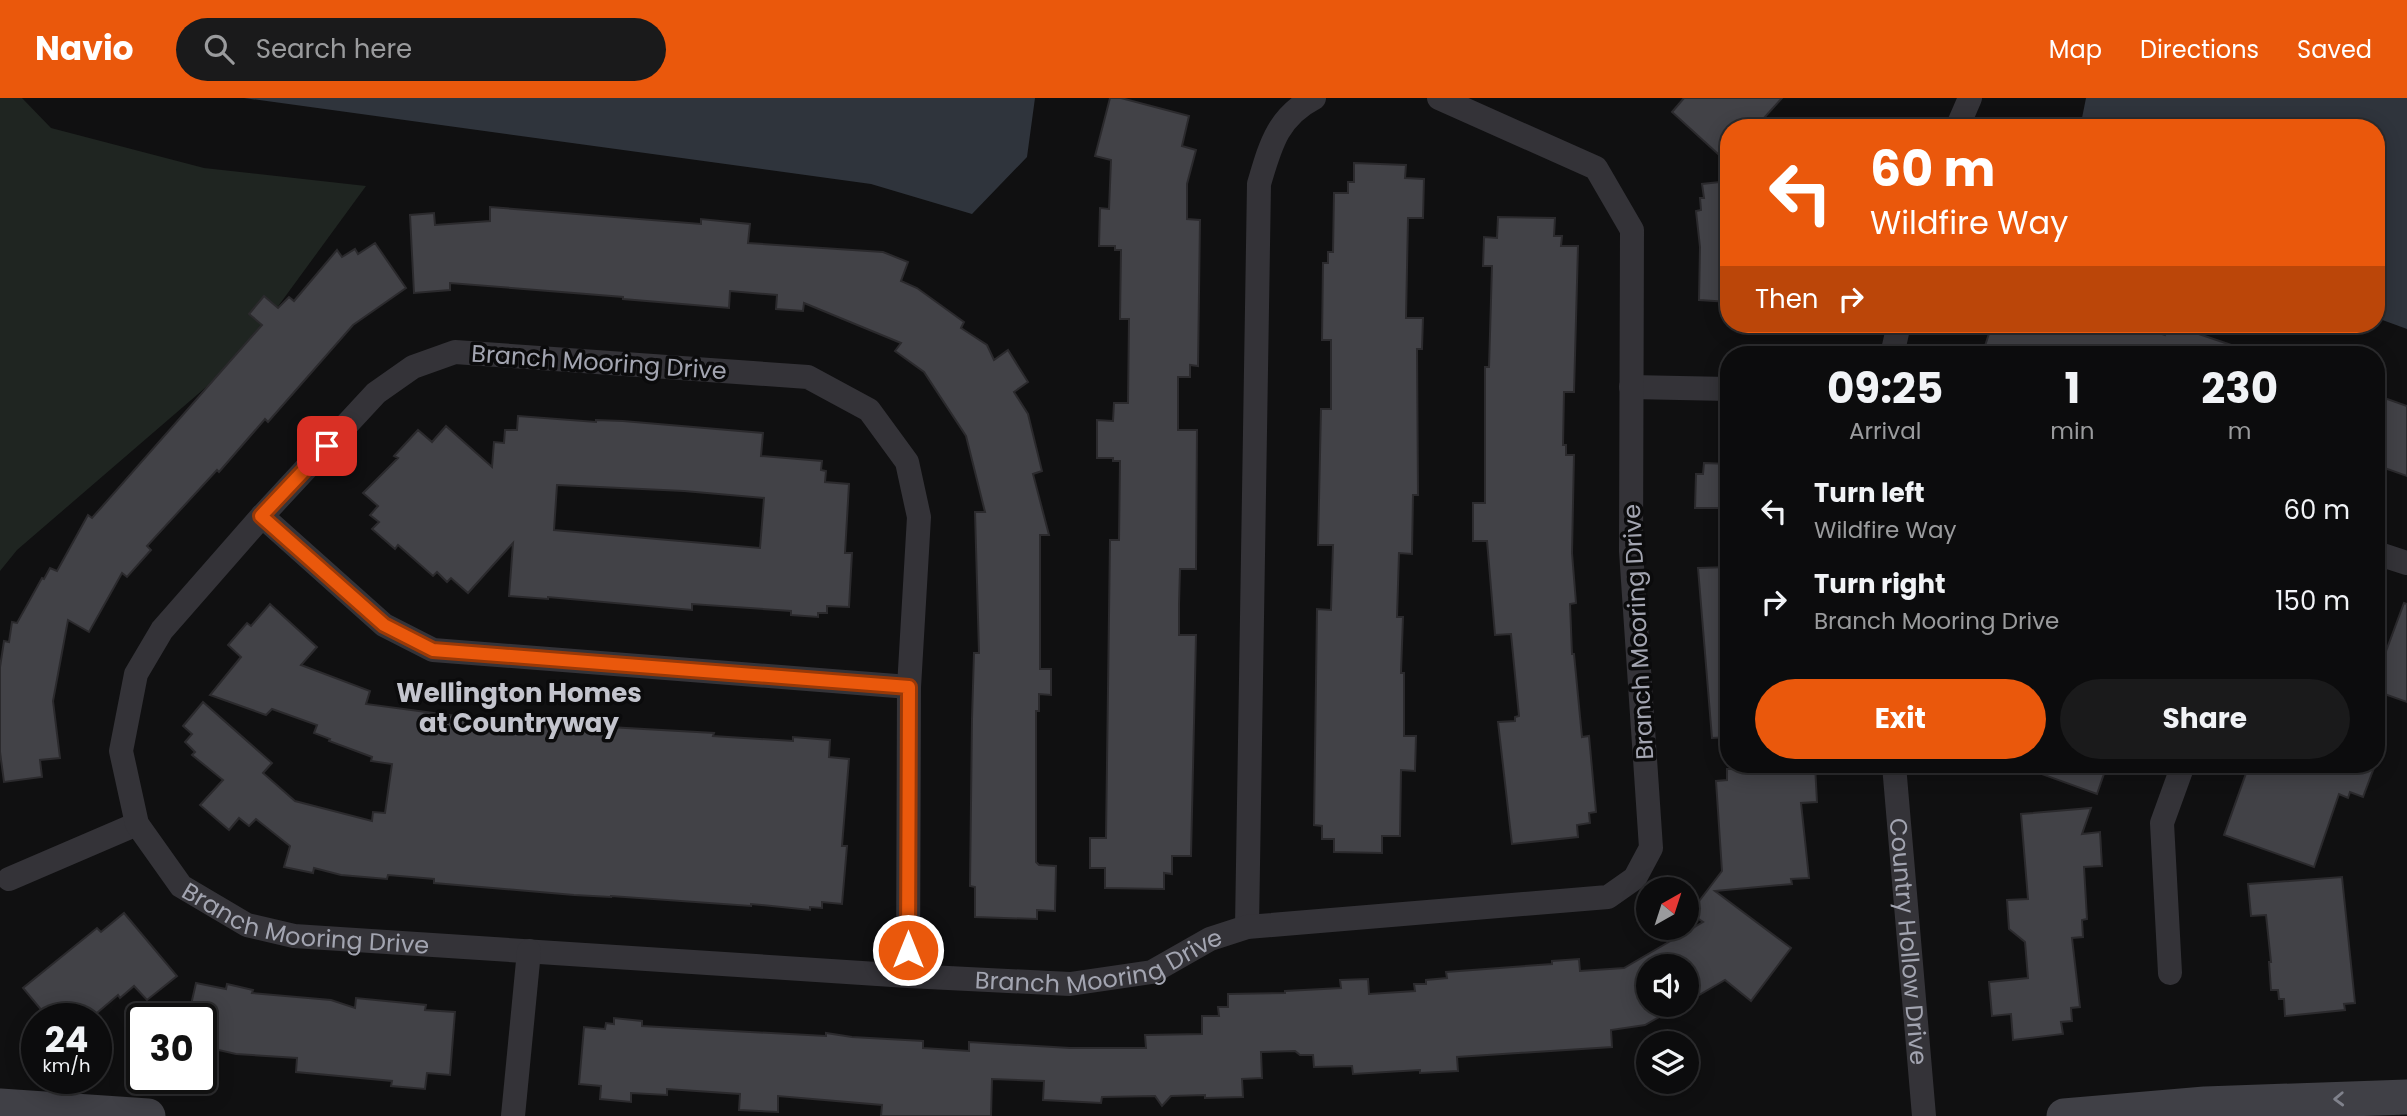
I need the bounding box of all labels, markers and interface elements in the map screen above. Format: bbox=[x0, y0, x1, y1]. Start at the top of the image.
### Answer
search box bbox=[176, 18, 666, 81]
text: Navio bbox=[35, 25, 134, 72]
icon: search bbox=[200, 30, 238, 68]
text: Search here bbox=[256, 31, 412, 67]
text: Map bbox=[2049, 33, 2102, 66]
text: Directions bbox=[2140, 33, 2259, 66]
text: Saved bbox=[2297, 33, 2372, 66]
text: 60 m bbox=[1870, 135, 1995, 203]
icon: left bbox=[1755, 147, 1846, 238]
text: Wildfire Way bbox=[1870, 200, 2068, 245]
icon: right bbox=[1832, 280, 1870, 318]
text: Then bbox=[1755, 281, 1818, 317]
street label: Branch Mooring Drive bbox=[470, 337, 728, 387]
text: 09:25 bbox=[1827, 359, 1943, 418]
text: 1 bbox=[2064, 359, 2080, 418]
text: 230 bbox=[2201, 359, 2278, 418]
text: Arrival bbox=[1849, 415, 1921, 447]
text: min bbox=[2050, 415, 2094, 447]
text: m bbox=[2228, 415, 2252, 447]
pin bbox=[297, 416, 357, 476]
icon: arrive bbox=[308, 427, 346, 465]
text: Turn left bbox=[1814, 475, 1925, 511]
icon: left bbox=[1755, 492, 1793, 530]
text: 60 m bbox=[2283, 492, 2350, 528]
street label: Branch Mooring Drive bbox=[1615, 503, 1661, 761]
text: Wildfire Way bbox=[1814, 514, 1956, 546]
text: Turn right bbox=[1814, 566, 1946, 602]
icon: right bbox=[1755, 583, 1793, 621]
text: 150 m bbox=[2275, 583, 2350, 619]
text: Branch Mooring Drive bbox=[1814, 605, 2059, 637]
district label: Wellington Homes at Countryway bbox=[396, 675, 642, 741]
button: Exit bbox=[1755, 679, 2046, 759]
button: Share bbox=[2060, 679, 2350, 759]
street label: Country Hollow Drive bbox=[1882, 817, 1936, 1066]
street label: Branch Mooring Drive bbox=[176, 874, 430, 961]
north arrow bbox=[1636, 877, 1699, 940]
map controls bbox=[1636, 877, 1699, 1094]
position arrow bbox=[871, 913, 945, 987]
street label: Branch Mooring Drive bbox=[974, 920, 1226, 1001]
button: sound bbox=[1636, 954, 1699, 1017]
speed limit sign: 30 bbox=[126, 1003, 217, 1094]
text: 24 bbox=[45, 1015, 88, 1064]
button: layers bbox=[1636, 1031, 1699, 1094]
text: km/h bbox=[43, 1053, 90, 1078]
one-way arrow bbox=[2333, 1092, 2344, 1107]

